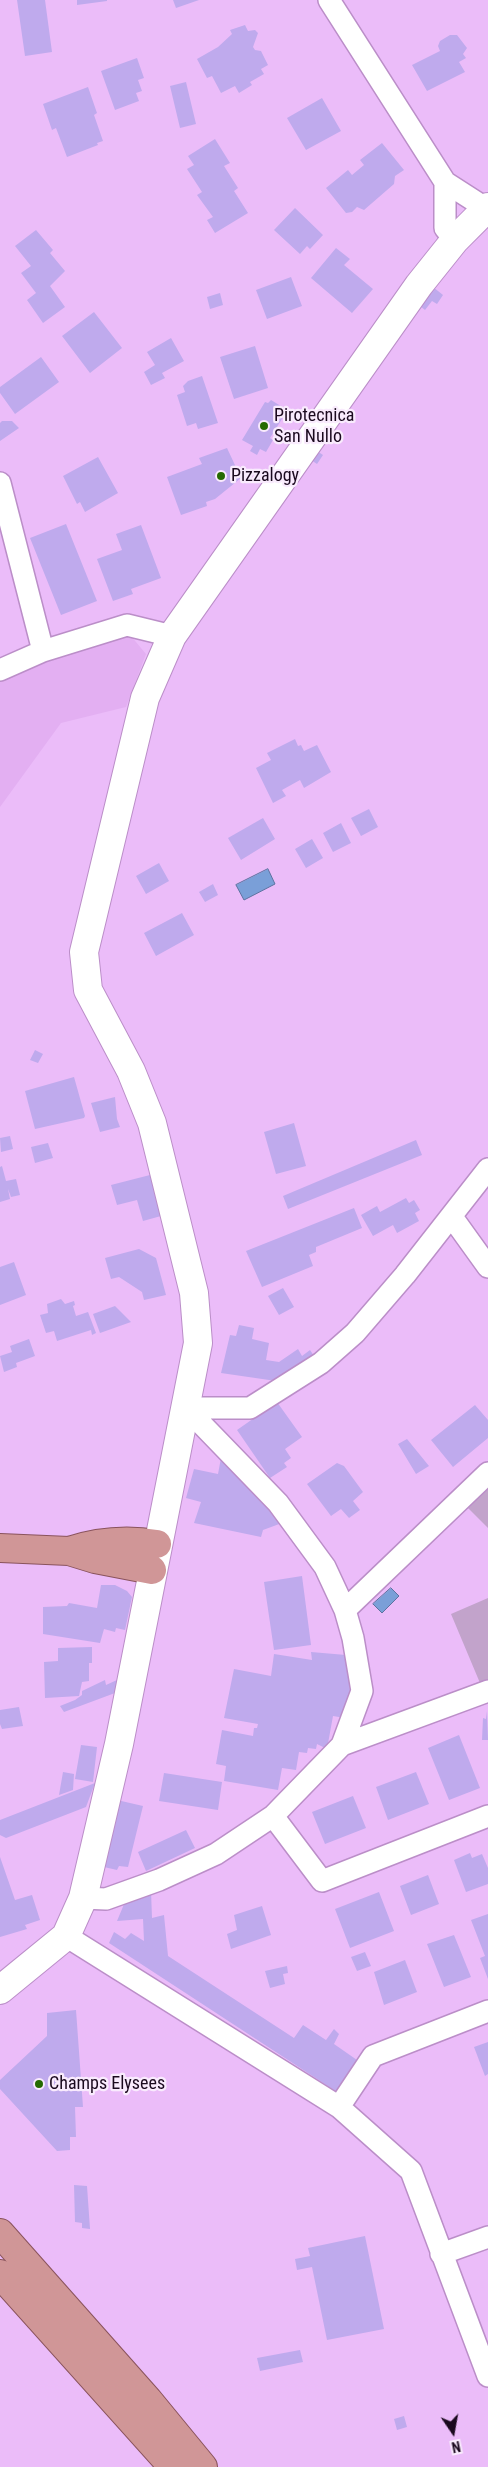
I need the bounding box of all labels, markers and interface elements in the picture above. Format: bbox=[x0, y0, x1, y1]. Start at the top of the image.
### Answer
place label: Pirotecnica San Nullo bbox=[274, 405, 354, 448]
marker: Pirotecnica San Nullo bbox=[258, 420, 270, 432]
place label: Pizzalogy bbox=[231, 465, 299, 487]
marker: Pizzalogy bbox=[215, 470, 227, 482]
place label: Champs Elysees bbox=[49, 2073, 165, 2095]
marker: Champs Elysees bbox=[33, 2078, 45, 2090]
north arrow bbox=[428, 2407, 478, 2457]
text: N bbox=[450, 2438, 462, 2455]

